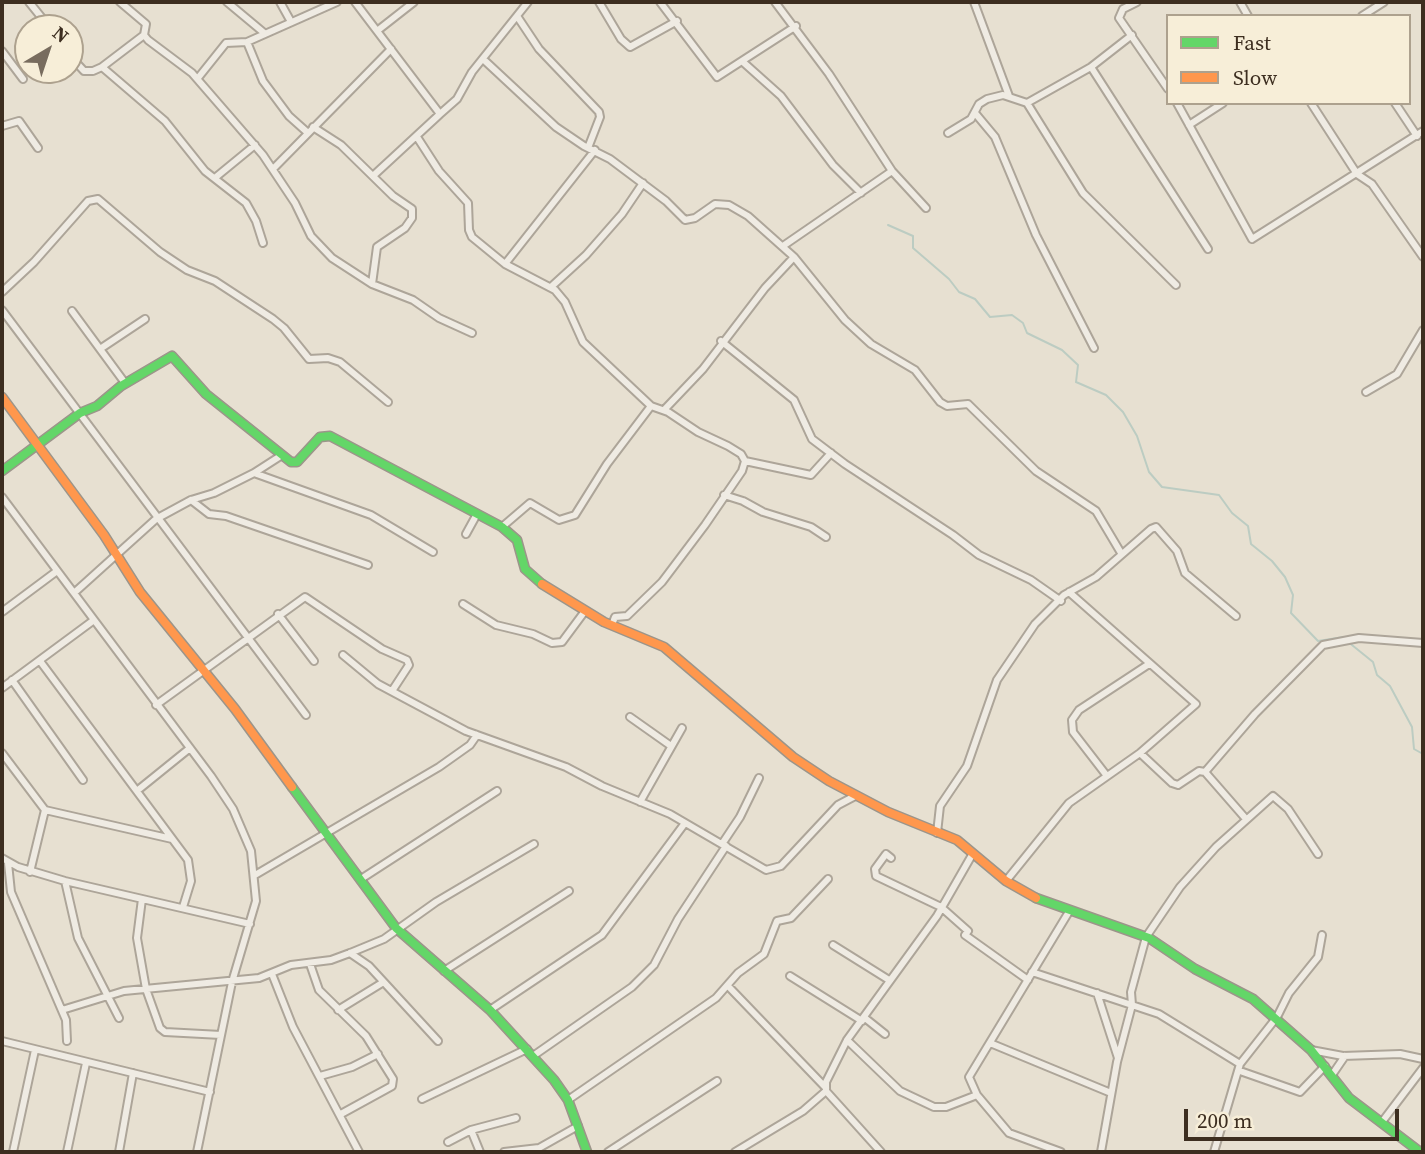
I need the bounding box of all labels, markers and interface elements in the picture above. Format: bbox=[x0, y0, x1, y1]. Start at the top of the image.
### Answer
north arrow bbox=[14, 14, 84, 84]
legend bbox=[1166, 14, 1411, 105]
text: N bbox=[47, 20, 75, 49]
text: Fast bbox=[1233, 28, 1271, 57]
text: Slow bbox=[1233, 63, 1277, 92]
scale bar bbox=[1187, 1094, 1402, 1138]
text: 200 m bbox=[1197, 1106, 1252, 1135]

